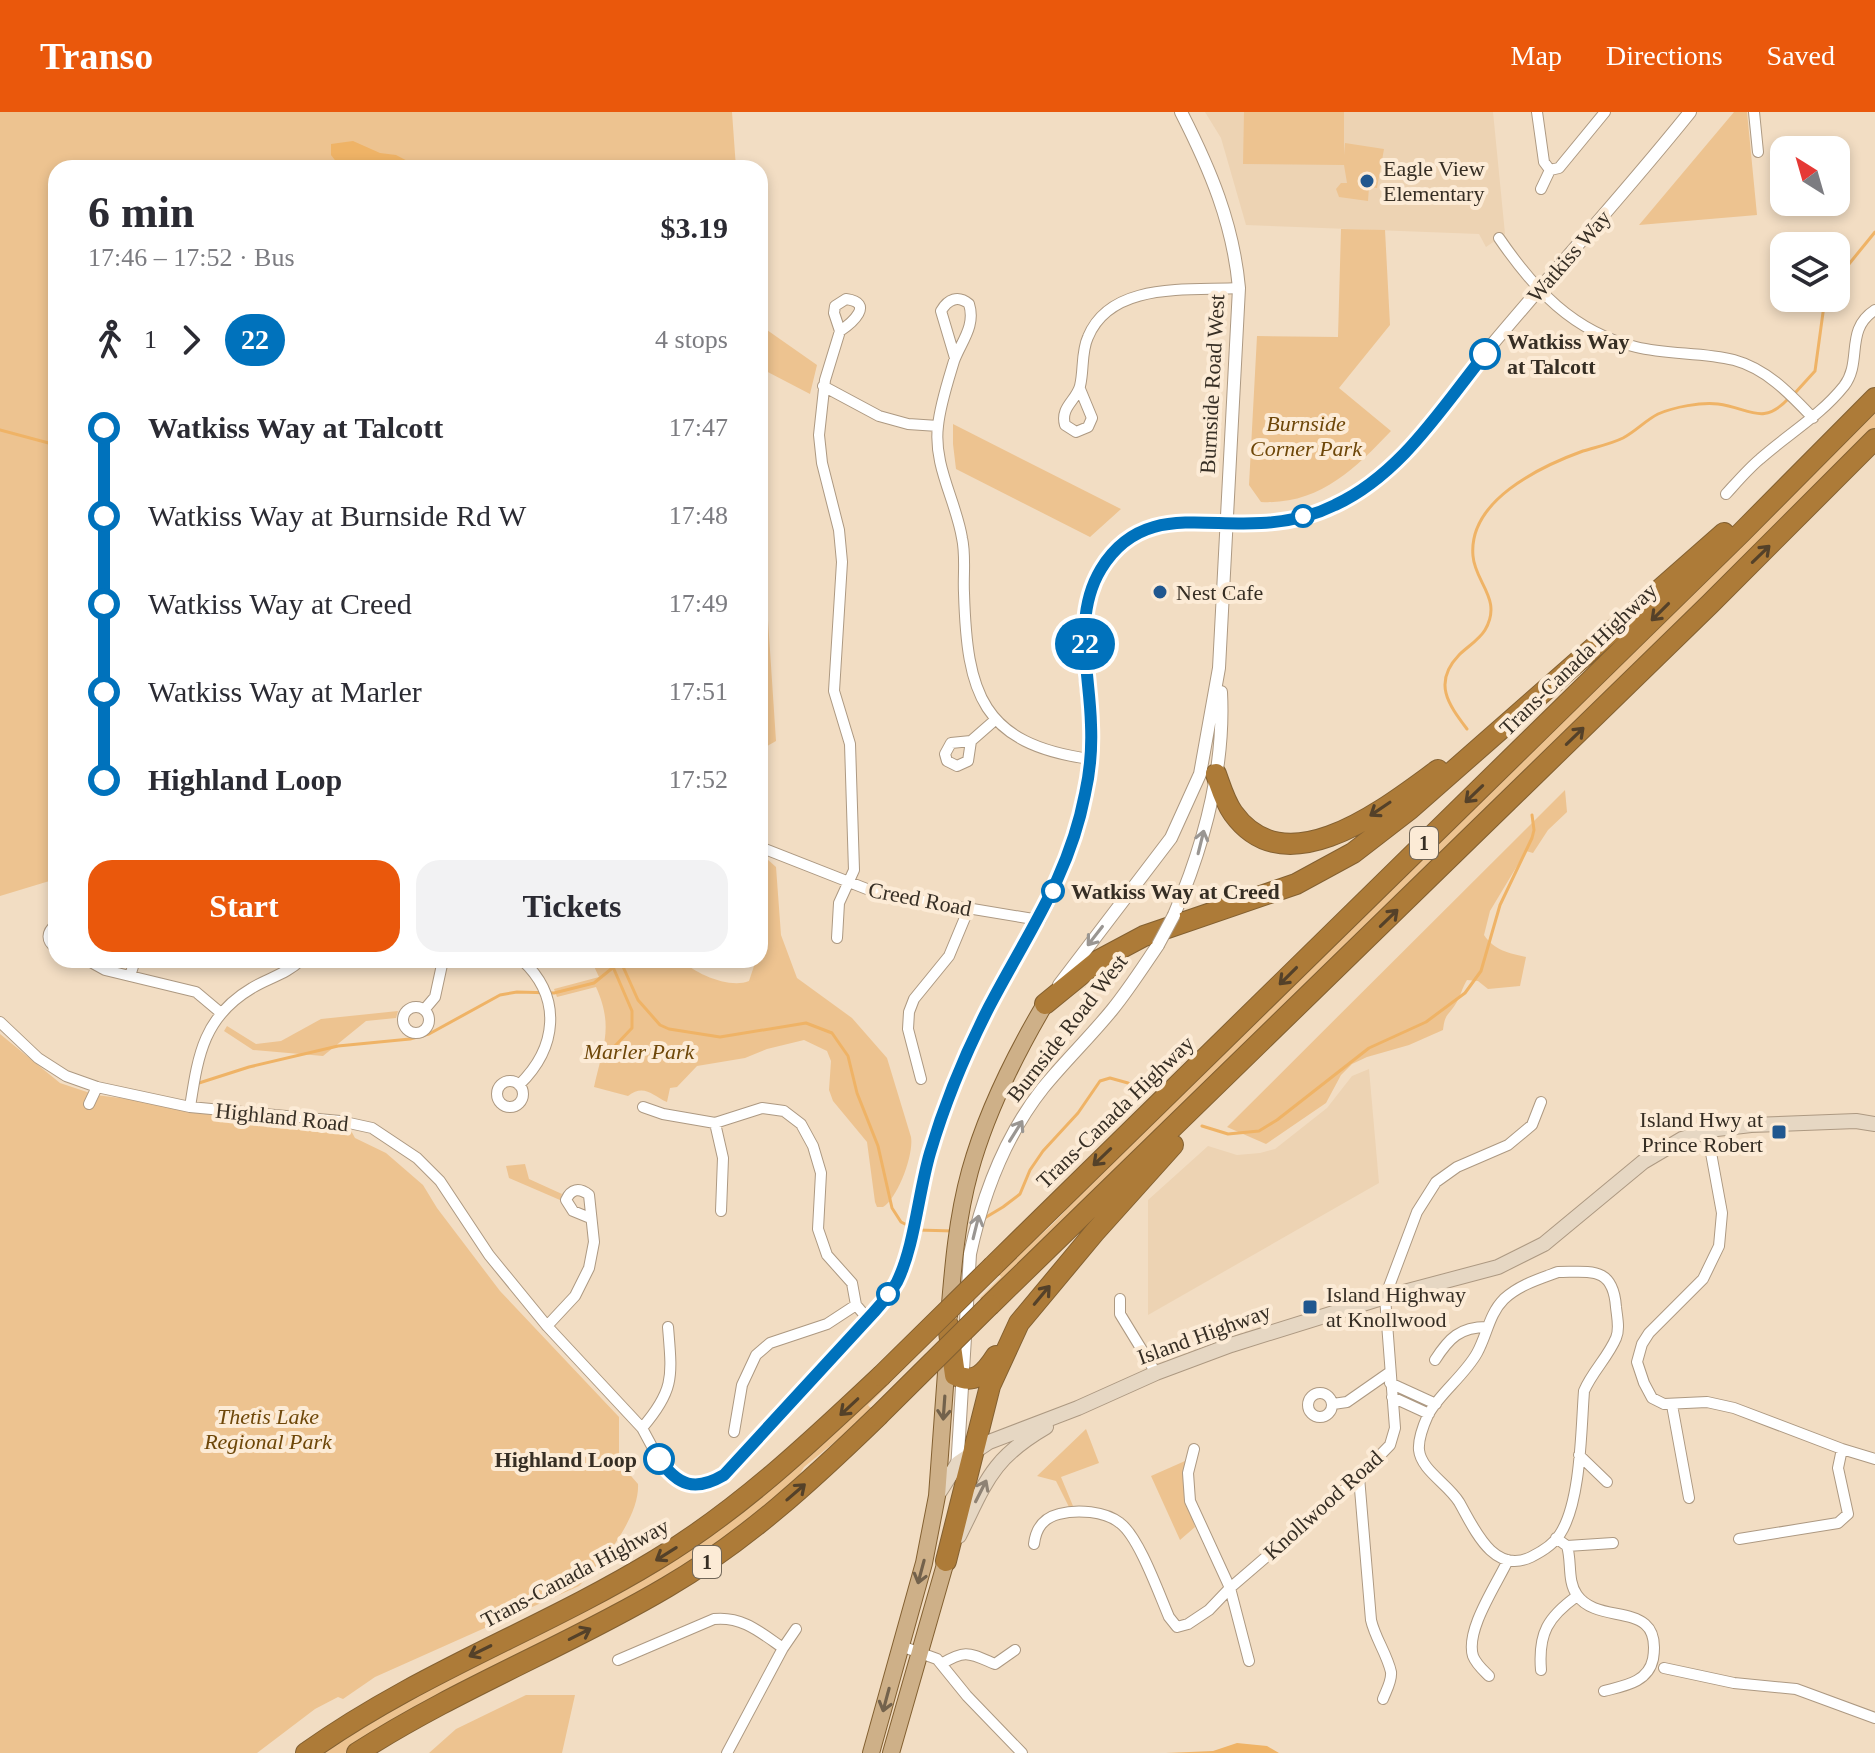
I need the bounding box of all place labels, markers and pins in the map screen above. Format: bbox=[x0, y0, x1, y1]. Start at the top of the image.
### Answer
place label: Eagle View Elementary bbox=[1383, 156, 1485, 206]
marker: Eagle View Elementary bbox=[1358, 172, 1376, 190]
place label: Watkiss Way at Talcott bbox=[1507, 329, 1629, 379]
marker: Watkiss Way at Talcott bbox=[1470, 339, 1500, 369]
unlabelled marker bbox=[1292, 505, 1314, 527]
place label: Nest Cafe bbox=[1176, 580, 1263, 605]
marker: Nest Cafe bbox=[1151, 583, 1169, 601]
place label: Watkiss Way at Creed bbox=[1071, 879, 1280, 904]
marker: Watkiss Way at Creed bbox=[1042, 880, 1064, 902]
place label: Island Hwy at Prince Robert bbox=[1640, 1107, 1763, 1157]
marker: Island Hwy at Prince Robert bbox=[1770, 1123, 1788, 1141]
place label: Island Highway at Knollwood bbox=[1326, 1282, 1466, 1332]
unlabelled marker bbox=[877, 1283, 899, 1305]
marker: Island Highway at Knollwood bbox=[1301, 1298, 1319, 1316]
marker: Highland Loop bbox=[644, 1444, 674, 1474]
place label: Highland Loop bbox=[495, 1447, 637, 1472]

